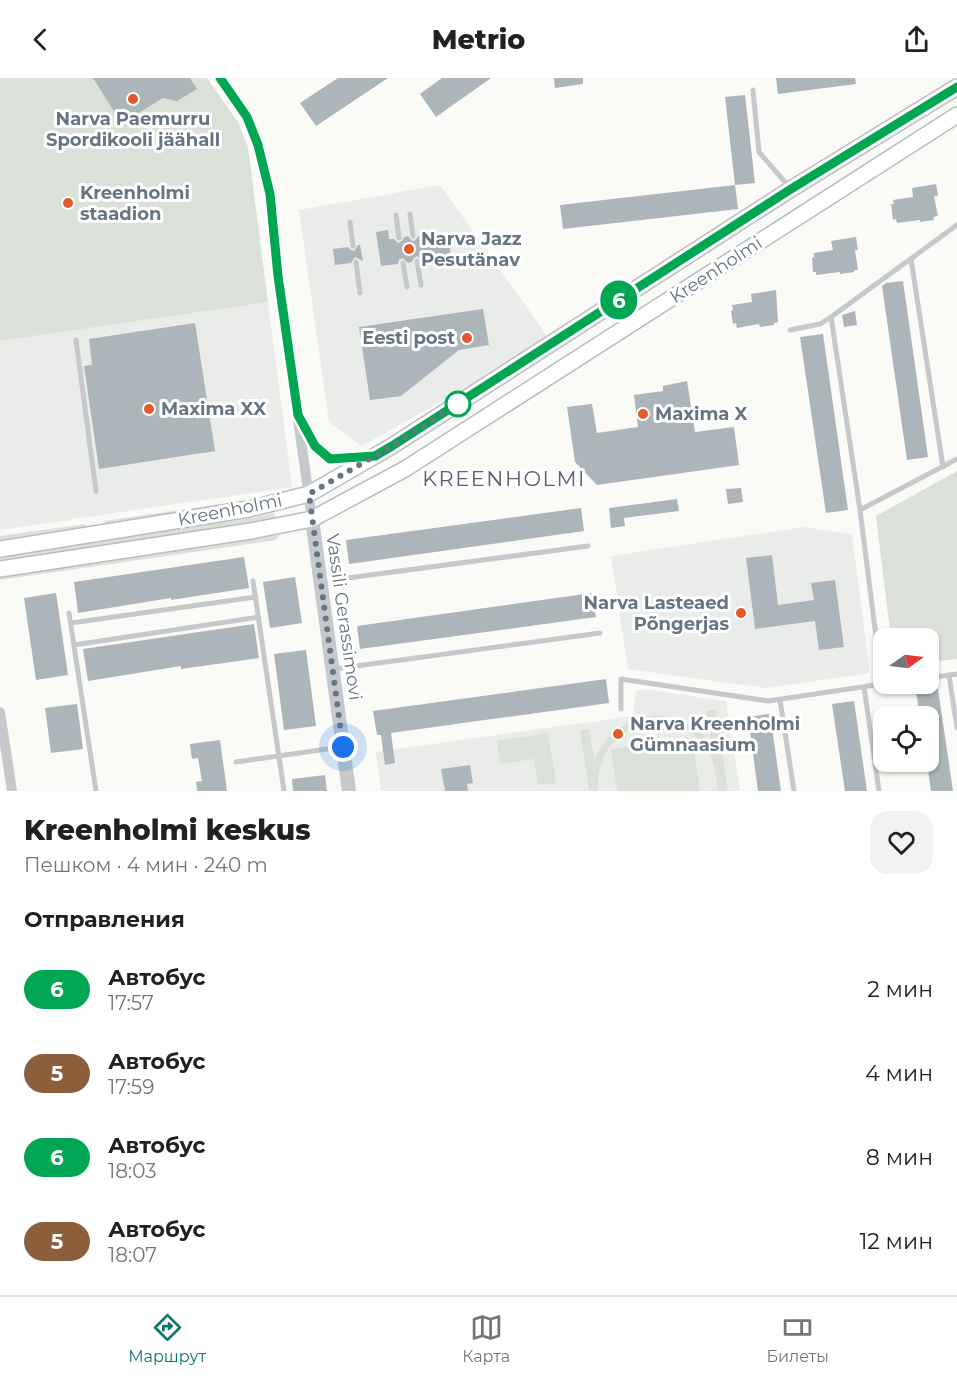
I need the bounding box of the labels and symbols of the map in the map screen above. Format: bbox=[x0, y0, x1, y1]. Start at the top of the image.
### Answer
marker: Narva Paemurru Spordikooli jäähall bbox=[126, 92, 140, 106]
place label: Narva Paemurru Spordikooli jäähall bbox=[46, 108, 220, 151]
place label: Kreenholmi staadion bbox=[80, 182, 190, 225]
marker: Kreenholmi staadion bbox=[61, 196, 75, 210]
place label: Narva Jazz Pesutänav bbox=[421, 228, 522, 271]
street label: Kreenholmi bbox=[666, 232, 766, 308]
marker: Narva Jazz Pesutänav bbox=[402, 242, 416, 256]
line badge: 6 bbox=[600, 280, 638, 320]
place label: Eesti post bbox=[362, 327, 455, 349]
marker: Eesti post bbox=[460, 331, 474, 345]
unlabelled marker bbox=[445, 391, 471, 417]
place label: Maxima XX bbox=[161, 398, 266, 420]
marker: Maxima XX bbox=[142, 402, 156, 416]
place label: Maxima X bbox=[655, 403, 748, 425]
marker: Maxima X bbox=[636, 407, 650, 421]
district label: KREENHOLMI bbox=[422, 466, 586, 491]
street label: Kreenholmi bbox=[176, 489, 284, 531]
street label: Vassili Gerassimovi bbox=[321, 532, 367, 702]
place label: Narva Lasteaed Põngerjas bbox=[584, 592, 729, 635]
marker: Narva Lasteaed Põngerjas bbox=[734, 606, 748, 620]
north arrow bbox=[873, 628, 939, 694]
place label: Narva Kreenholmi Gümnaasium bbox=[630, 713, 800, 756]
marker: Narva Kreenholmi Gümnaasium bbox=[611, 727, 625, 741]
your location bbox=[328, 732, 358, 762]

